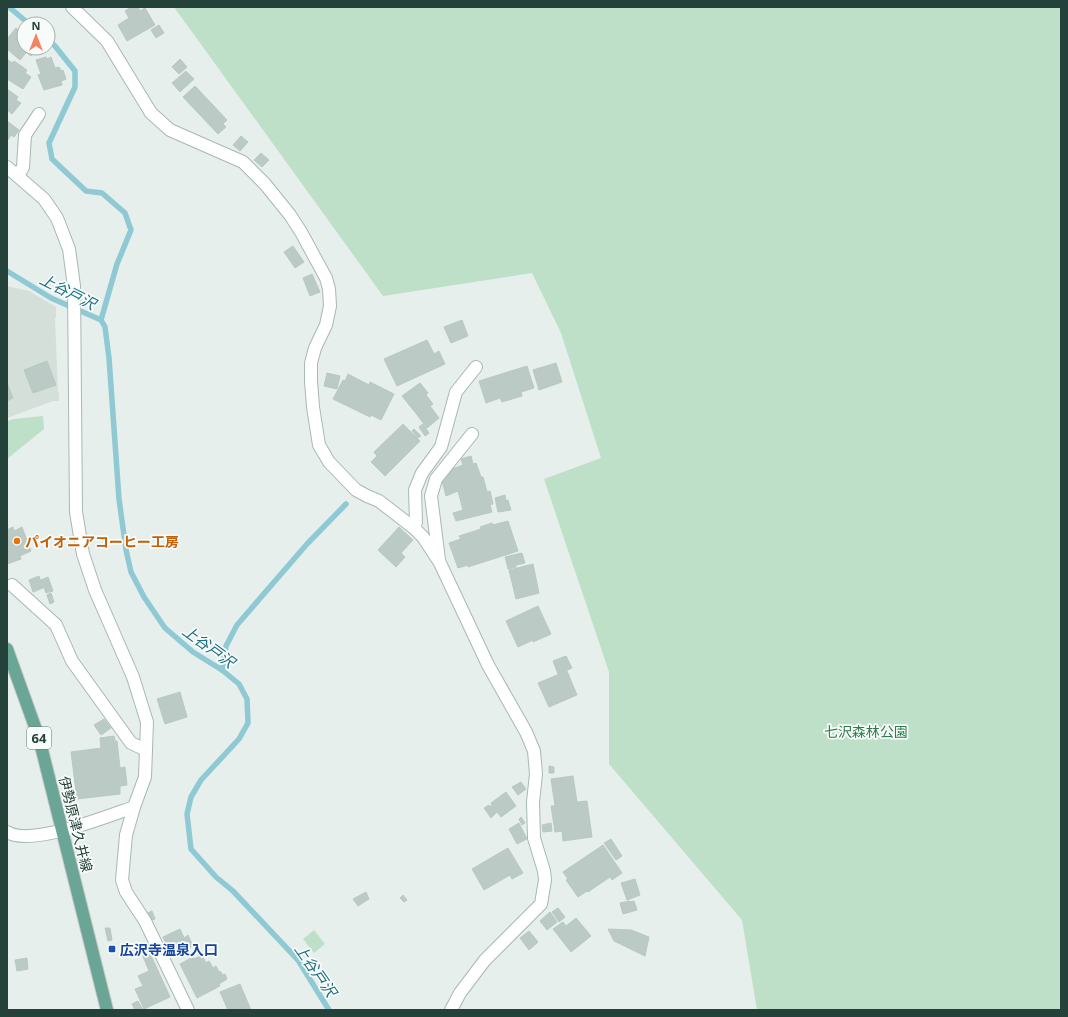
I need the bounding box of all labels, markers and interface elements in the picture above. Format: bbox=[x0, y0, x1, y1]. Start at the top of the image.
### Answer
north arrow bbox=[16, 16, 56, 56]
text: N bbox=[32, 18, 40, 33]
water label: 上谷戸沢 bbox=[37, 268, 101, 314]
place label: パイオニアコーヒー工房 bbox=[25, 532, 179, 551]
marker: パイオニアコーヒー工房 bbox=[12, 536, 22, 546]
water label: 上谷戸沢 bbox=[179, 620, 241, 673]
park label: 七沢森林公園 bbox=[824, 722, 908, 741]
road number: 64 bbox=[27, 727, 51, 749]
street label: 伊勢原津久井線 bbox=[55, 774, 97, 874]
place label: 広沢寺温泉入口 bbox=[120, 940, 218, 959]
water label: 上谷戸沢 bbox=[291, 940, 343, 1002]
marker: 広沢寺温泉入口 bbox=[107, 944, 117, 954]

